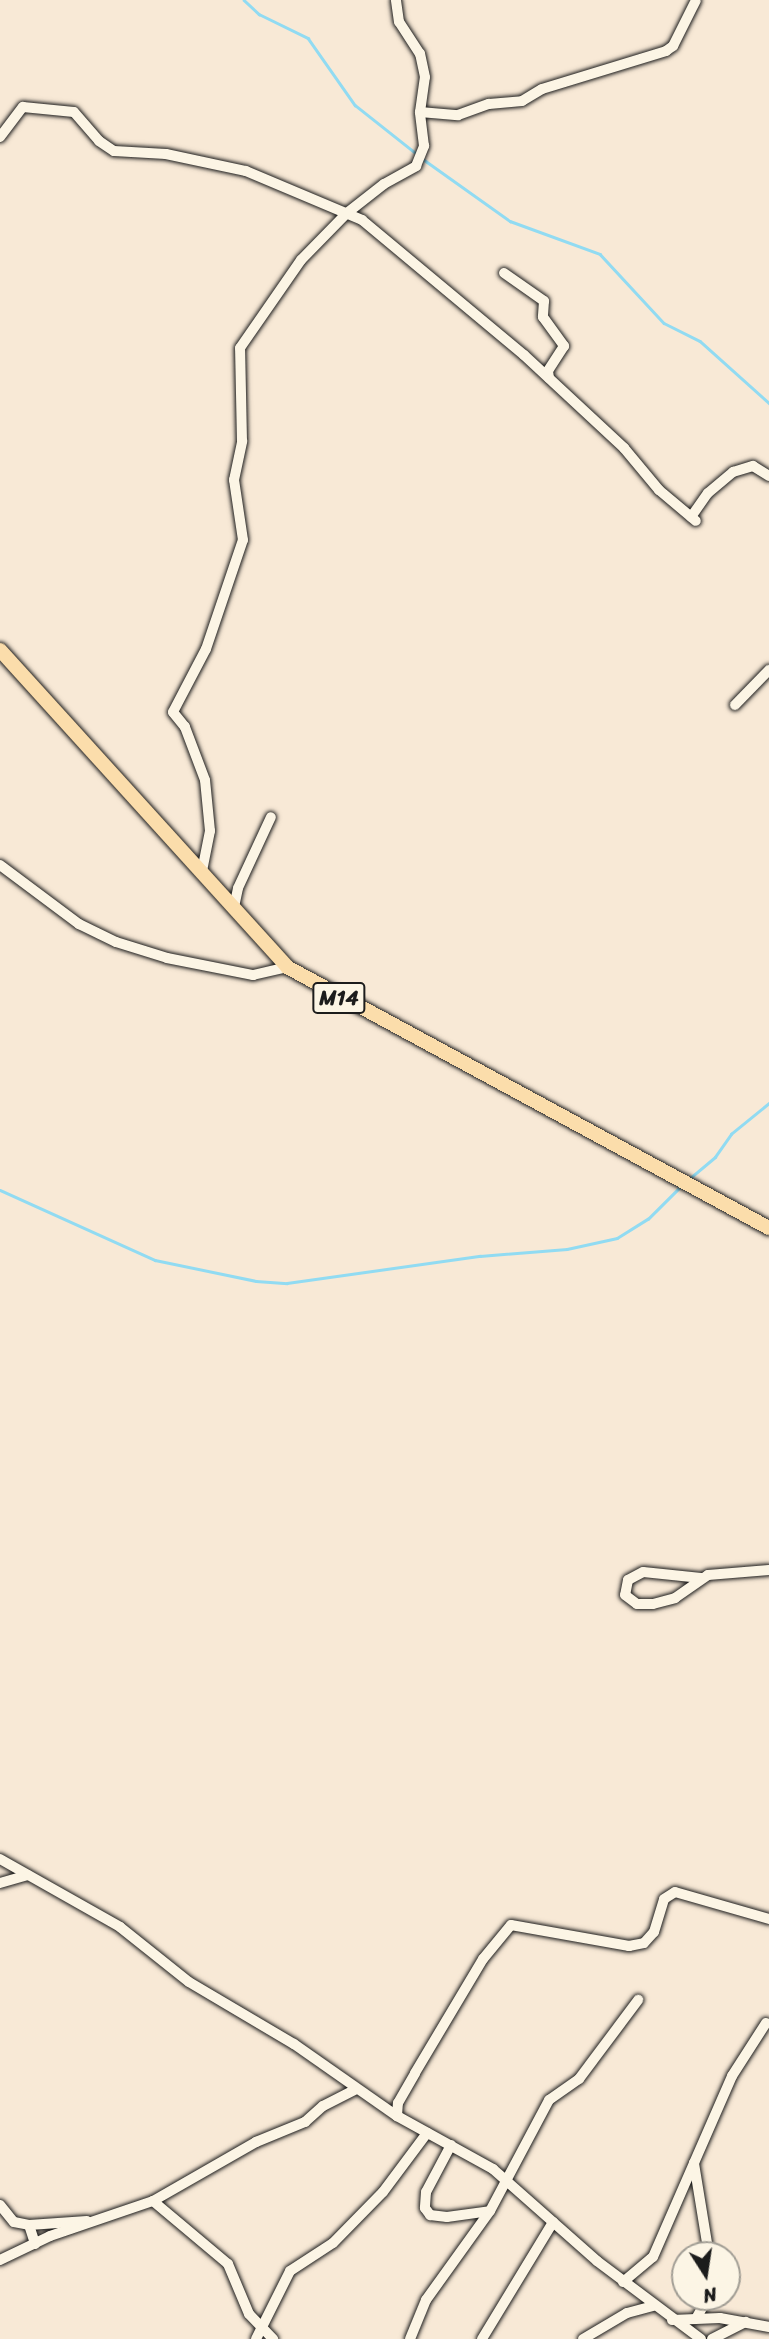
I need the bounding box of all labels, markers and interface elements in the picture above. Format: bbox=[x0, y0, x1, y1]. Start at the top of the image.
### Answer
road number: M14 bbox=[311, 981, 367, 1016]
north arrow bbox=[671, 2241, 741, 2311]
text: N bbox=[700, 2278, 720, 2313]

